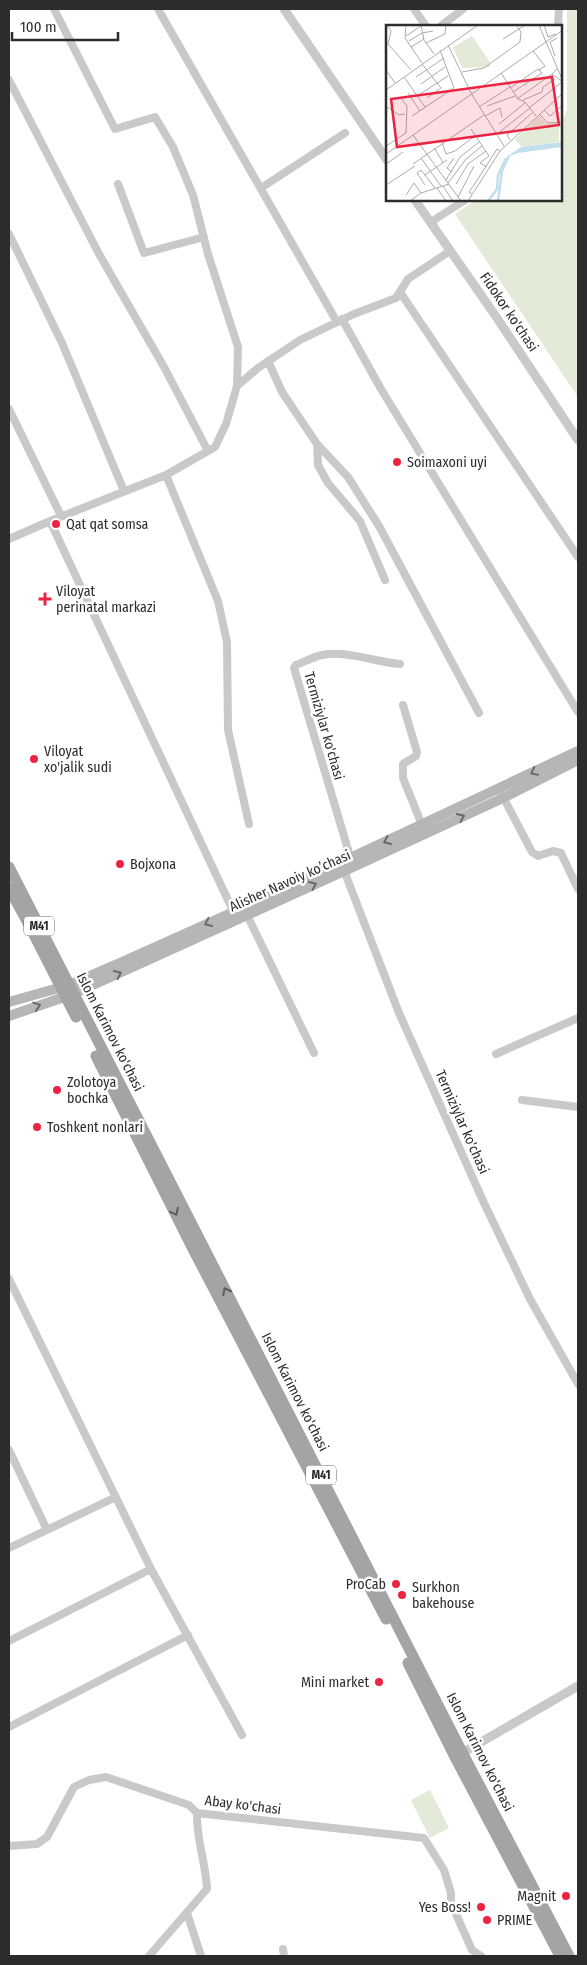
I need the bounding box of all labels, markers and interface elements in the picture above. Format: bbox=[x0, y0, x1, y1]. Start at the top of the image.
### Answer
scale bar bbox=[12, 10, 119, 42]
text: 100 m bbox=[20, 18, 57, 36]
inset map bbox=[386, 25, 562, 201]
street label: Fidokor ko'chasi bbox=[476, 269, 542, 355]
place label: Soimaxoni uyi bbox=[407, 454, 487, 471]
marker: Soimaxoni uyi bbox=[391, 456, 403, 468]
place label: Qat qat somsa bbox=[66, 516, 149, 533]
marker: Qat qat somsa bbox=[50, 518, 62, 530]
place label: Viloyat perinatal markazi bbox=[56, 583, 156, 616]
marker: Viloyat perinatal markazi bbox=[38, 592, 52, 606]
street label: Termiziylar ko'chasi bbox=[300, 670, 348, 782]
place label: Viloyat xo'jalik sudi bbox=[44, 743, 112, 776]
marker: Viloyat xo'jalik sudi bbox=[28, 753, 40, 765]
one-way arrow bbox=[531, 766, 540, 776]
one-way arrow bbox=[456, 813, 465, 823]
one-way arrow bbox=[383, 834, 392, 845]
street label: Alisher Navoiy ko’chasi bbox=[227, 847, 353, 915]
place label: Bojxona bbox=[130, 856, 176, 873]
marker: Bojxona bbox=[114, 858, 126, 870]
one-way arrow bbox=[308, 881, 317, 891]
road number: M41 bbox=[24, 916, 54, 936]
one-way arrow bbox=[204, 917, 213, 927]
street label: Islom Karimov ko'chasi bbox=[73, 970, 147, 1094]
one-way arrow bbox=[113, 970, 122, 980]
one-way arrow bbox=[33, 1002, 41, 1012]
street label: Termiziylar ko'chasi bbox=[432, 1068, 492, 1176]
place label: Zolotoya bochka bbox=[67, 1074, 116, 1107]
marker: Zolotoya bochka bbox=[51, 1084, 63, 1096]
place label: Toshkent nonlari bbox=[47, 1119, 143, 1136]
marker: Toshkent nonlari bbox=[31, 1121, 43, 1133]
one-way arrow bbox=[169, 1207, 179, 1216]
one-way arrow bbox=[222, 1287, 232, 1296]
street label: Islom Karimov ko'chasi bbox=[258, 1330, 332, 1454]
road number: M41 bbox=[306, 1466, 336, 1484]
place label: ProCab bbox=[346, 1576, 386, 1593]
marker: ProCab bbox=[390, 1578, 402, 1590]
place label: Surkhon bakehouse bbox=[412, 1579, 475, 1612]
marker: Surkhon bakehouse bbox=[396, 1589, 408, 1601]
place label: Mini market bbox=[301, 1674, 369, 1691]
marker: Mini market bbox=[373, 1676, 385, 1688]
street label: Islom Karimov ko'chasi bbox=[443, 1690, 517, 1814]
street label: Abay ko'chasi bbox=[204, 1792, 282, 1818]
place label: Magnit bbox=[517, 1888, 556, 1905]
marker: Magnit bbox=[560, 1890, 572, 1902]
place label: Yes Boss! bbox=[419, 1899, 471, 1916]
marker: Yes Boss! bbox=[475, 1901, 487, 1913]
place label: PRIME bbox=[497, 1912, 533, 1929]
marker: PRIME bbox=[481, 1914, 493, 1926]

